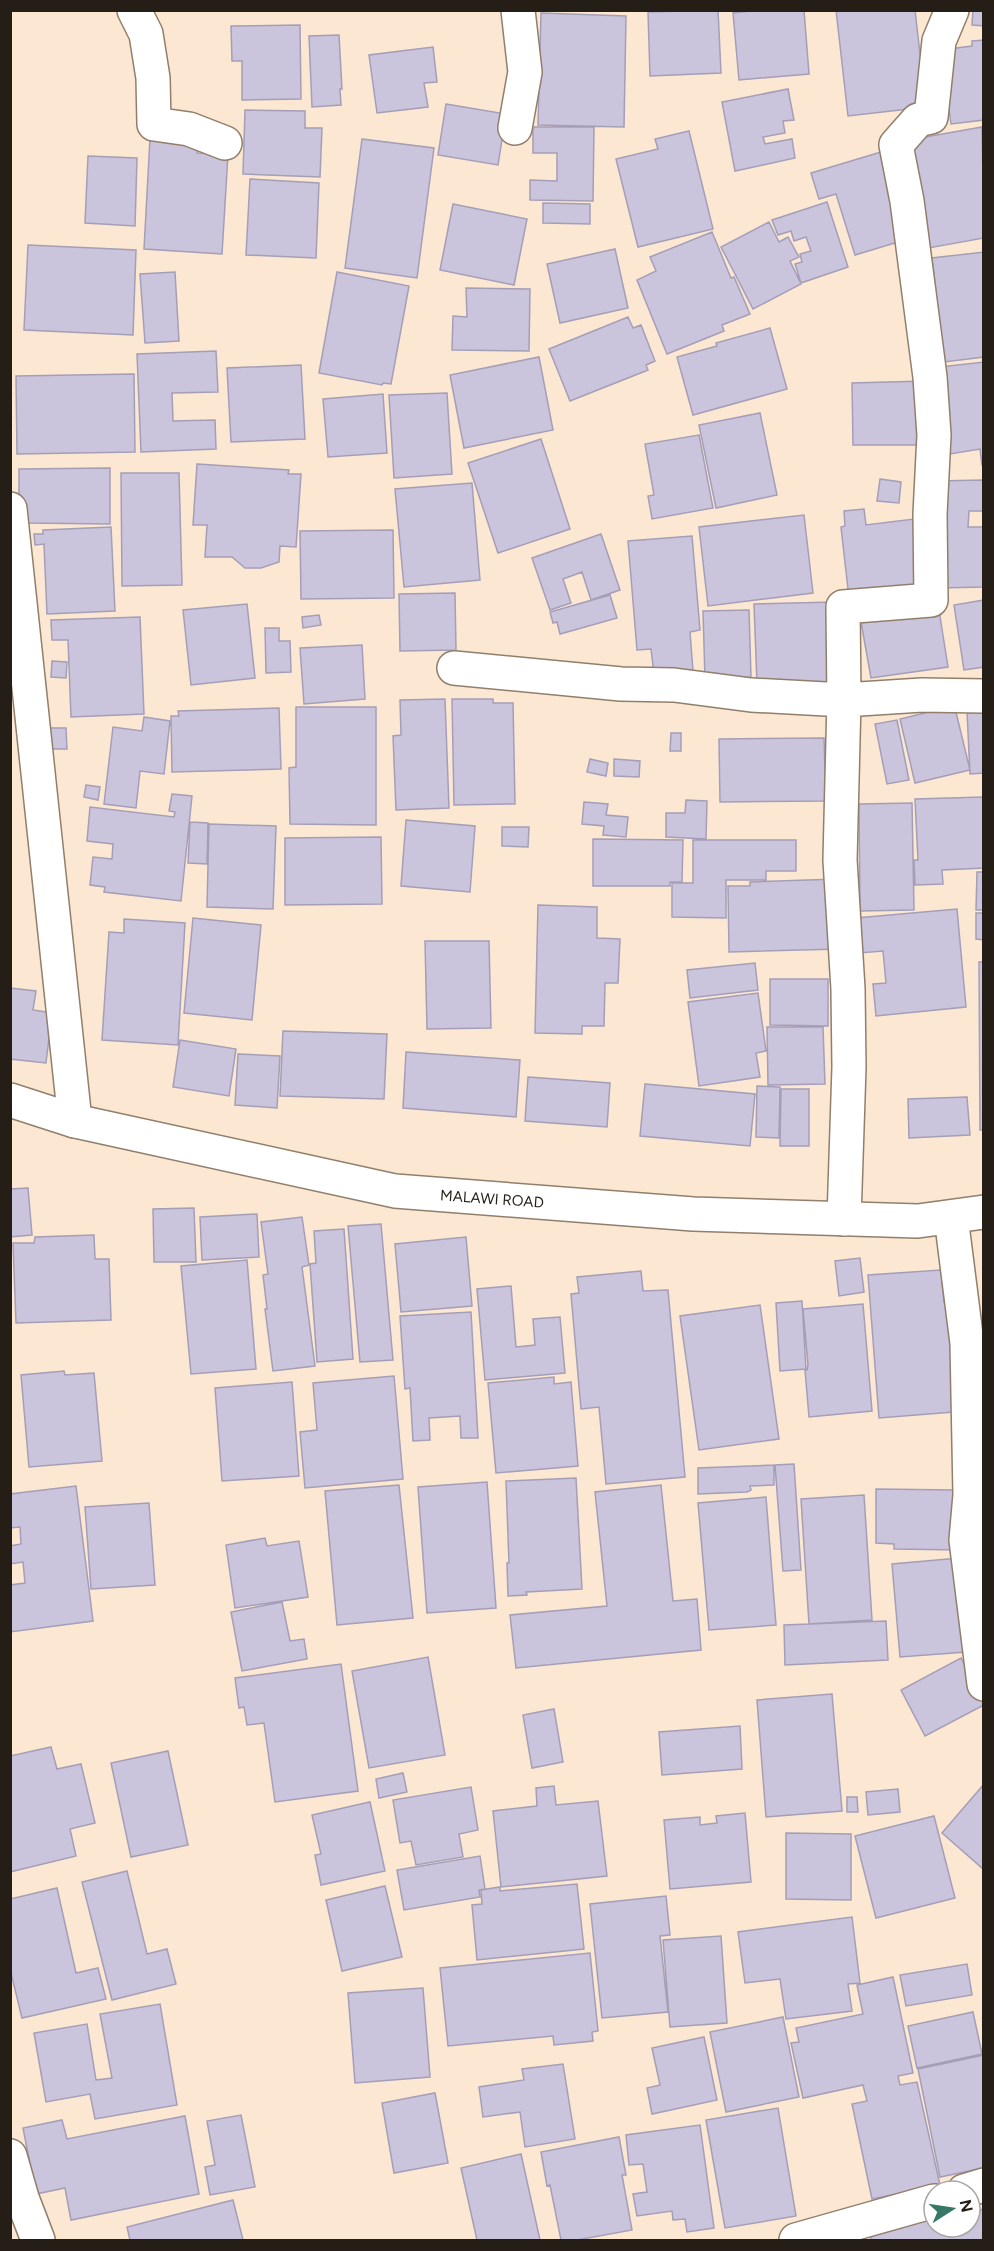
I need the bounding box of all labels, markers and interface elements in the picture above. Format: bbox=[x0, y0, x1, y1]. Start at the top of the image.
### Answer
street label: MALAWI ROAD bbox=[440, 1186, 544, 1212]
north arrow bbox=[922, 2179, 982, 2239]
text: N bbox=[956, 2198, 977, 2214]

